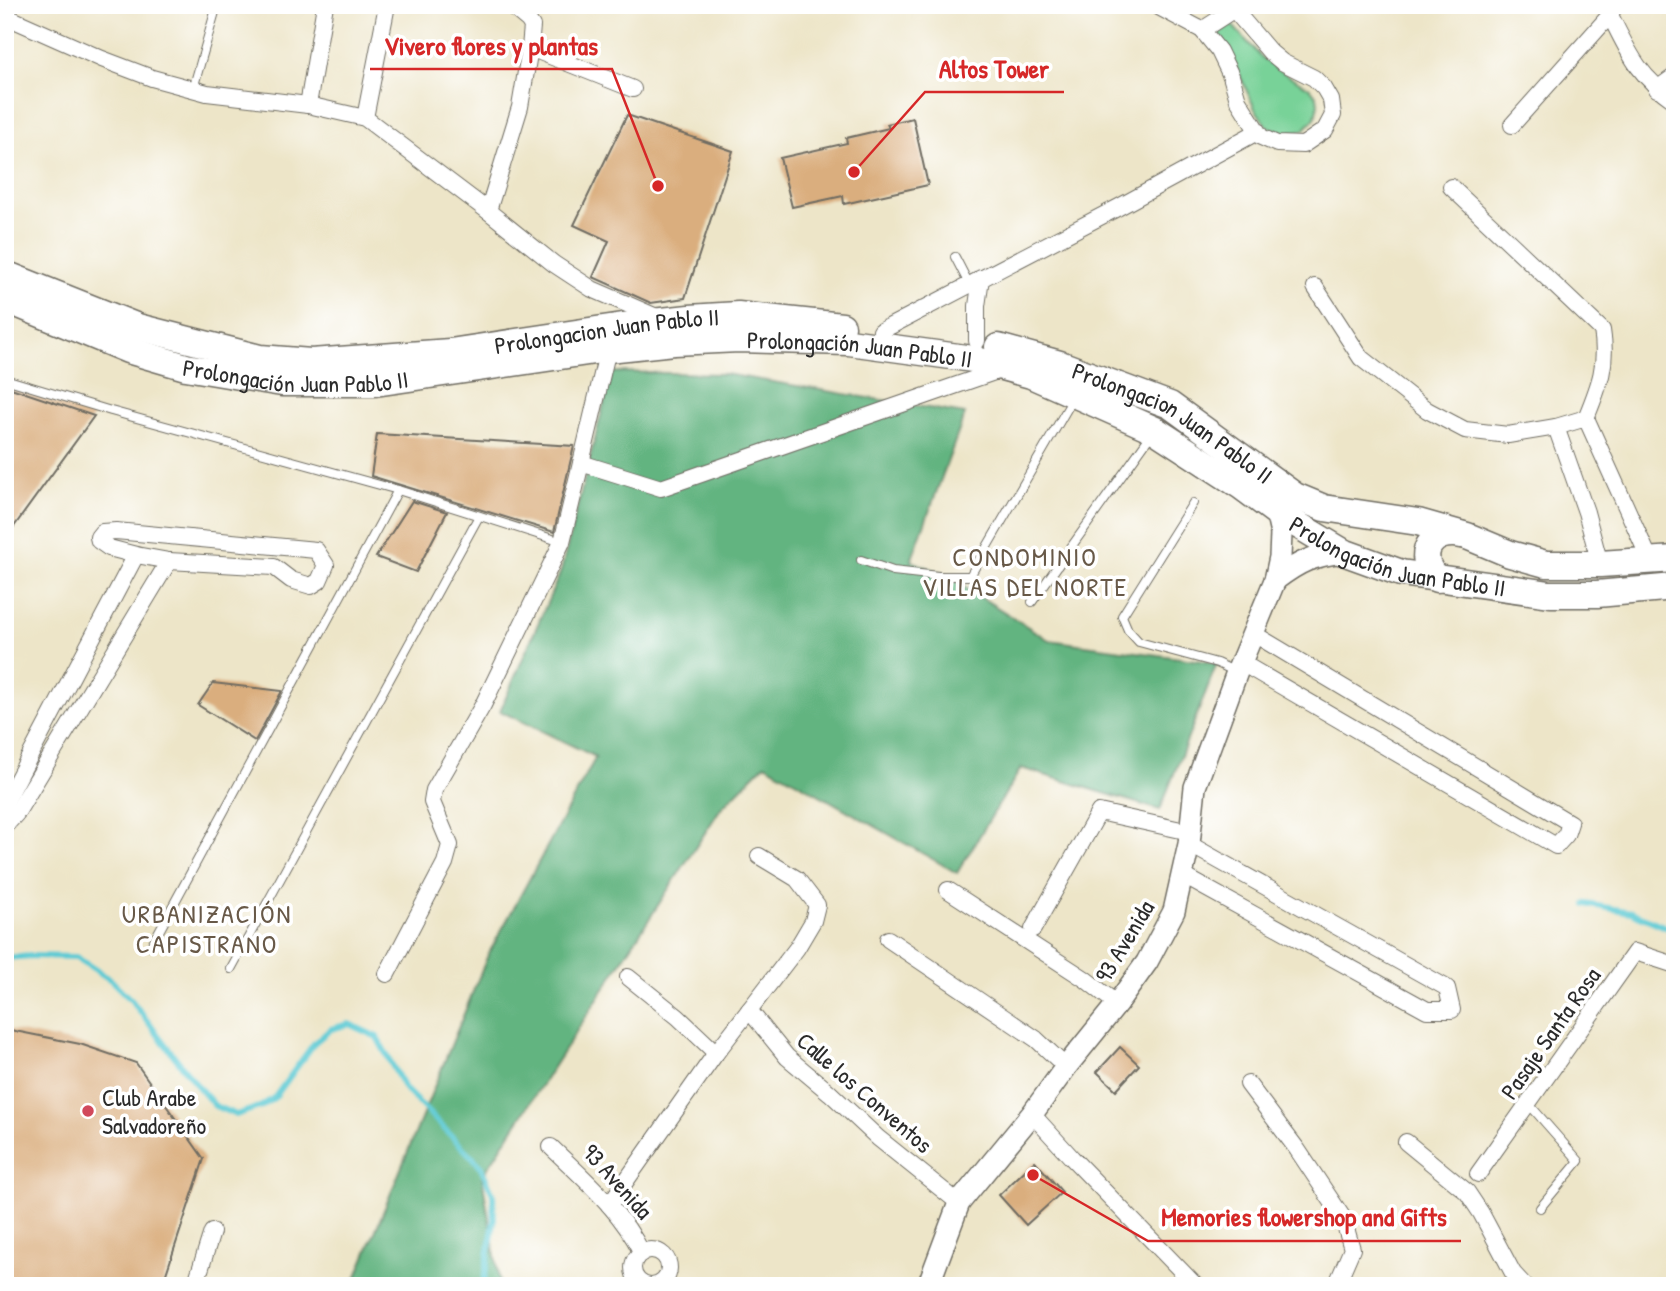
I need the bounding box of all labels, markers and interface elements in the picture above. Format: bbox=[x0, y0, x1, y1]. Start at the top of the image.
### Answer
callout: Vivero flores y plantas bbox=[370, 22, 612, 69]
text: Vivero flores y plantas bbox=[384, 28, 598, 64]
callout: Altos Tower bbox=[925, 45, 1064, 92]
text: Altos Tower bbox=[939, 51, 1050, 86]
street label: Prolongacion Juan Pablo II bbox=[492, 300, 720, 361]
street label: Prolongación Juan Pablo II bbox=[747, 323, 974, 375]
street label: Prolongación Juan Pablo II bbox=[181, 351, 410, 399]
street label: Prolongacion Juan Pablo II bbox=[1068, 354, 1279, 491]
street label: Prolongación Juan Pablo II bbox=[1284, 508, 1508, 604]
district label: CONDOMINIO VILLAS DEL NORTE bbox=[922, 539, 1128, 604]
street label: 93 Avenida bbox=[1087, 894, 1161, 988]
district label: URBANIZACIÓN CAPISTRANO bbox=[122, 896, 292, 961]
street label: Pasaje Santa Rosa bbox=[1493, 961, 1607, 1105]
street label: Calle los Conventos bbox=[790, 1024, 940, 1160]
place label: Club Arabe Salvadoreño bbox=[102, 1081, 206, 1141]
marker: Club Arabe Salvadoreño bbox=[80, 1103, 96, 1119]
street label: 93 Avenida bbox=[576, 1137, 660, 1225]
callout: Memories flowershop and Gifts bbox=[1148, 1194, 1461, 1241]
text: Memories flowershop and Gifts bbox=[1161, 1199, 1447, 1235]

